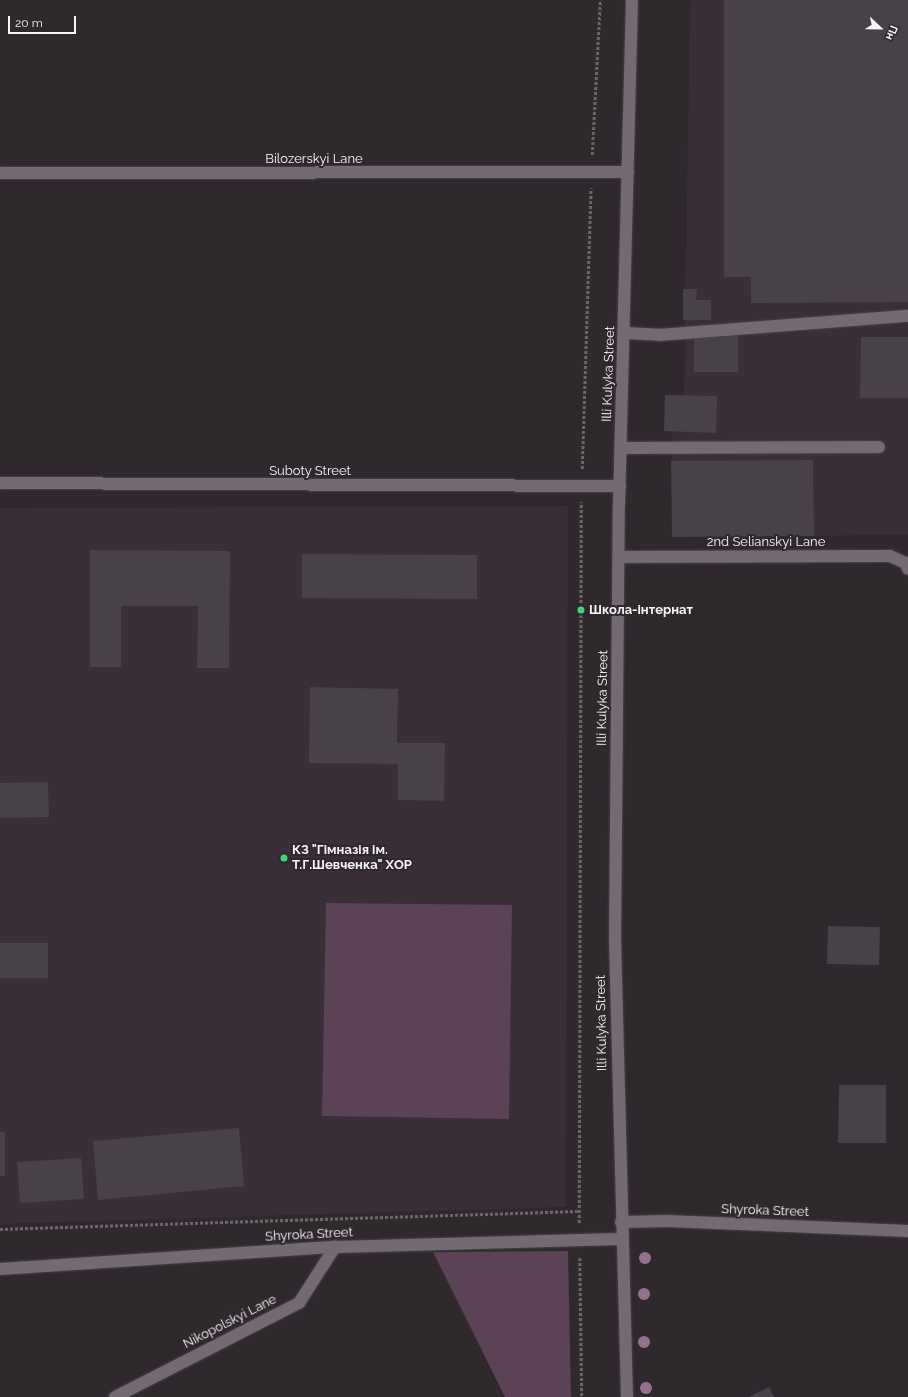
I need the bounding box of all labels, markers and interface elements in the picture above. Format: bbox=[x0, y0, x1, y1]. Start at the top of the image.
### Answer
scale bar bbox=[10, 8, 78, 34]
north arrow bbox=[860, 8, 900, 48]
text: 20 m bbox=[15, 16, 43, 30]
text: Пн bbox=[883, 23, 900, 42]
street label: Bilozerskyi Lane bbox=[265, 151, 363, 167]
street label: Illi Kulyka Street bbox=[600, 326, 618, 422]
street label: Suboty Street bbox=[269, 463, 351, 479]
street label: 2nd Selianskyi Lane bbox=[707, 534, 825, 550]
place label: Школа-інтернат bbox=[589, 602, 693, 618]
marker: Школа-інтернат bbox=[576, 605, 586, 615]
street label: Illi Kulyka Street bbox=[594, 650, 612, 746]
place label: КЗ "Гімназія ім. Т.Г.Шевченка" ХОР bbox=[292, 843, 412, 874]
marker: КЗ "Гімназія ім. Т.Г.Шевченка" ХОР bbox=[279, 853, 289, 863]
street label: Illi Kulyka Street bbox=[593, 975, 611, 1071]
street label: Shyroka Street bbox=[721, 1202, 809, 1220]
street label: Shyroka Street bbox=[265, 1225, 353, 1245]
street label: Nikopolskyi Lane bbox=[181, 1292, 279, 1352]

